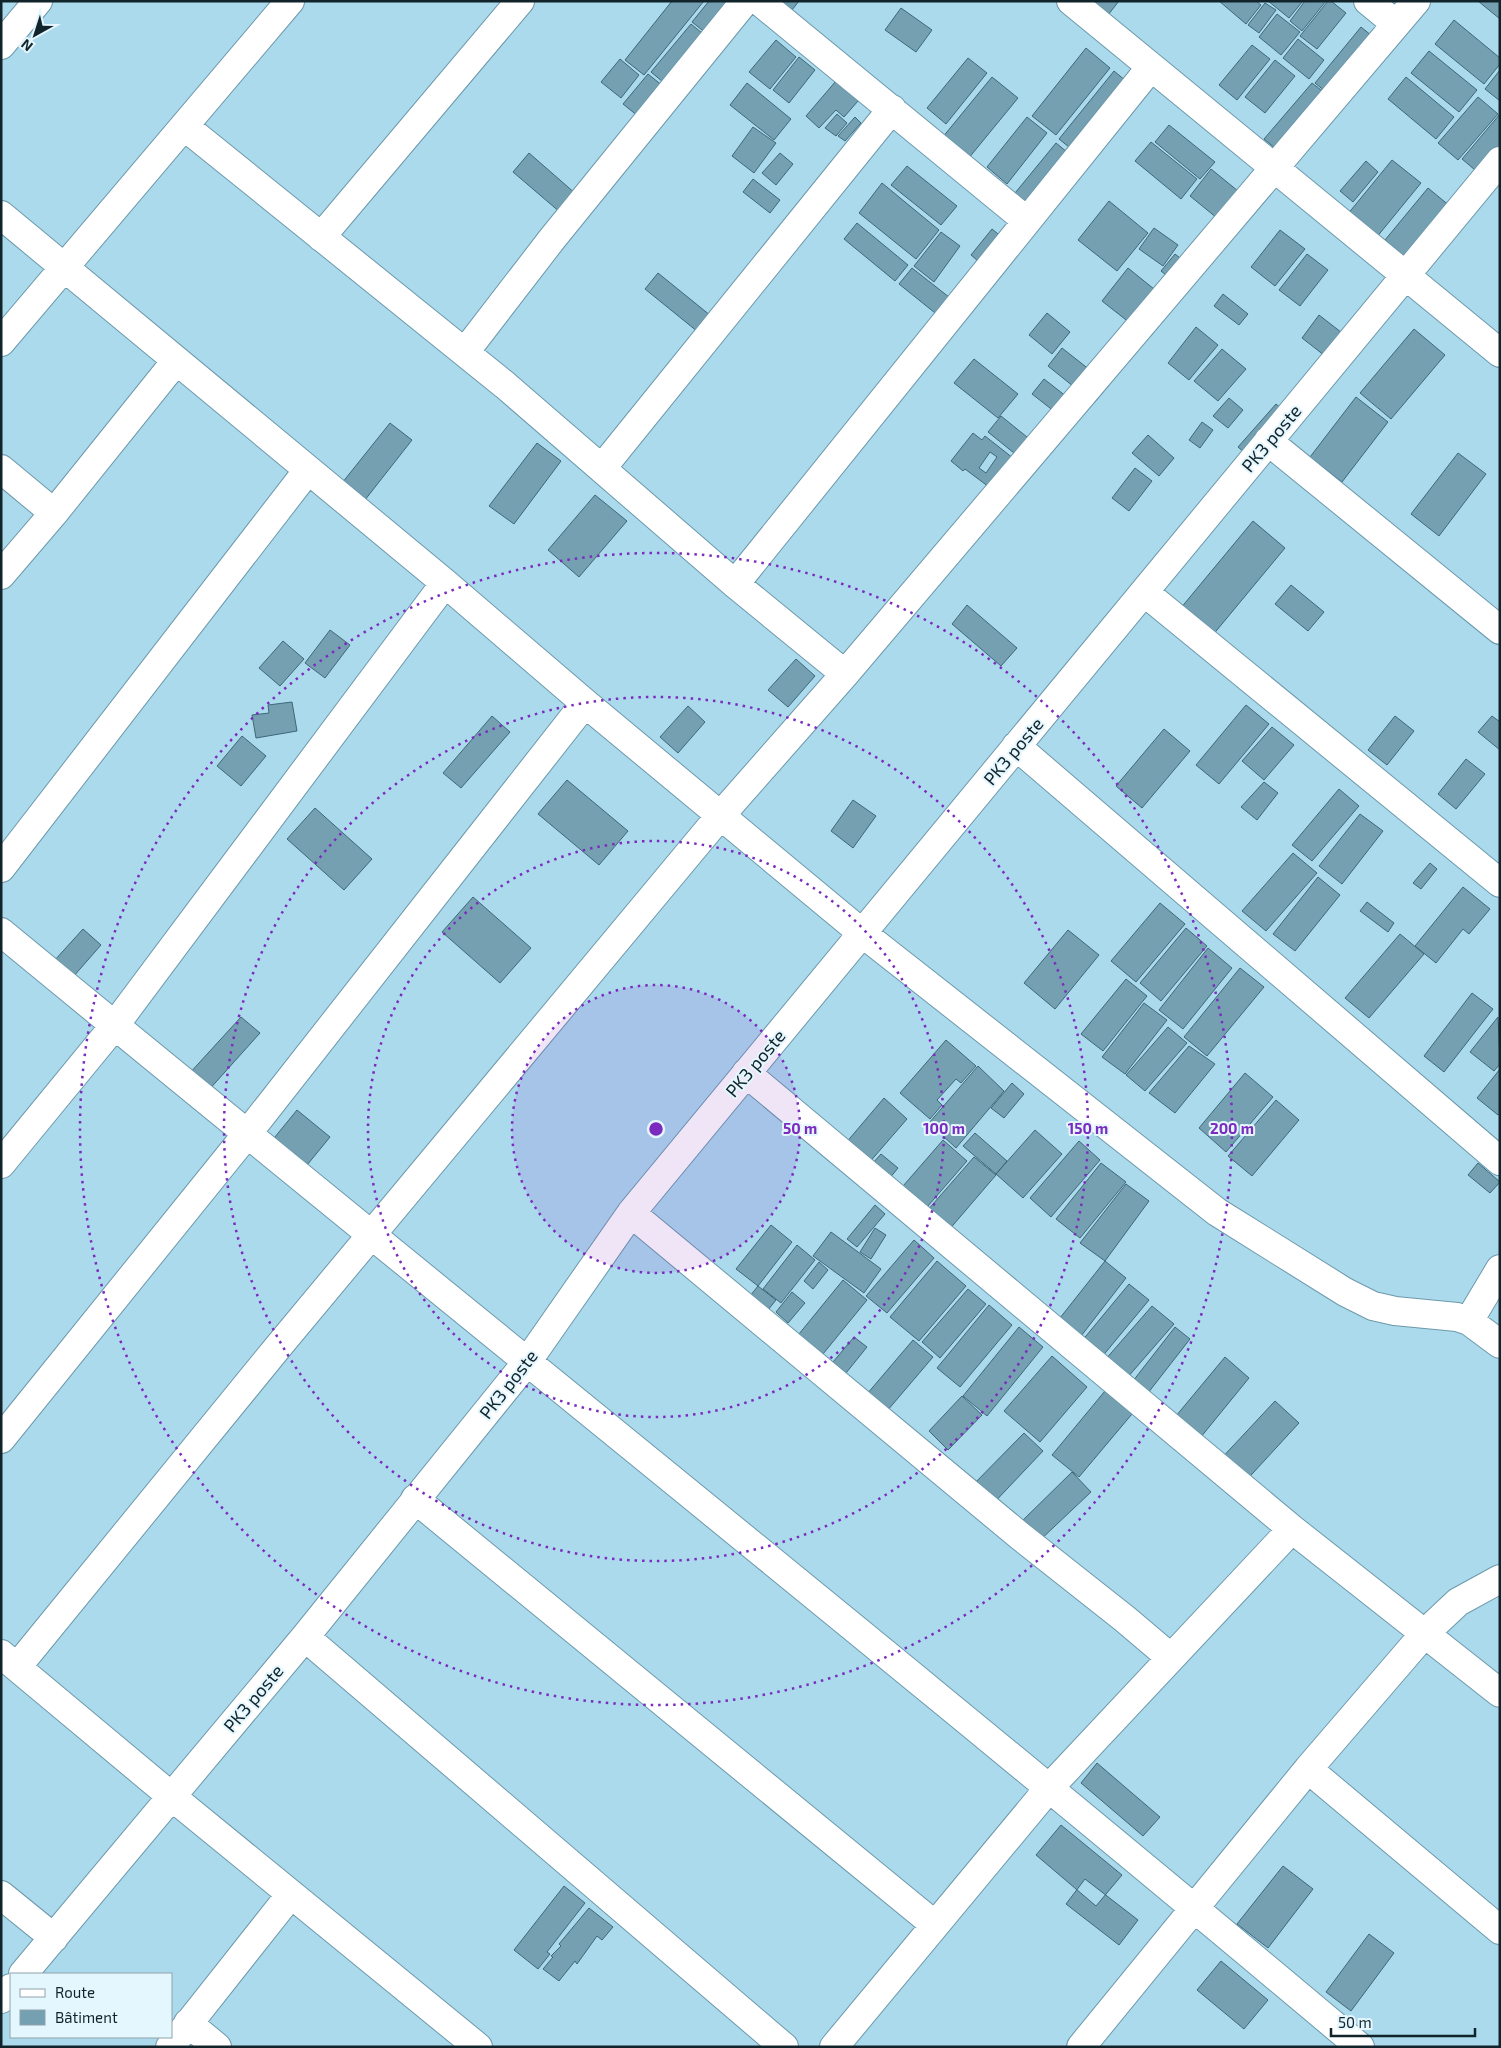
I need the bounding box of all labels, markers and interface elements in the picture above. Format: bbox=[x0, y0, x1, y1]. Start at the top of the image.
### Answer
north arrow bbox=[10, 10, 60, 60]
text: N bbox=[17, 36, 36, 55]
street label: PK3 poste bbox=[1236, 400, 1306, 476]
street label: PK3 poste bbox=[978, 713, 1048, 789]
street label: PK3 poste bbox=[720, 1025, 790, 1101]
text: 50 m bbox=[783, 1119, 817, 1137]
text: 100 m bbox=[923, 1119, 965, 1137]
text: 150 m bbox=[1068, 1119, 1108, 1137]
text: 200 m bbox=[1210, 1119, 1254, 1137]
centre of rings bbox=[647, 1120, 665, 1138]
street label: PK3 poste bbox=[474, 1345, 542, 1423]
street label: PK3 poste bbox=[218, 1660, 288, 1736]
legend bbox=[10, 1973, 172, 2038]
text: Route bbox=[55, 1983, 95, 2001]
scale bar bbox=[1331, 2006, 1475, 2038]
text: Bâtiment bbox=[55, 2008, 118, 2026]
text: 50 m bbox=[1338, 2013, 1372, 2031]

